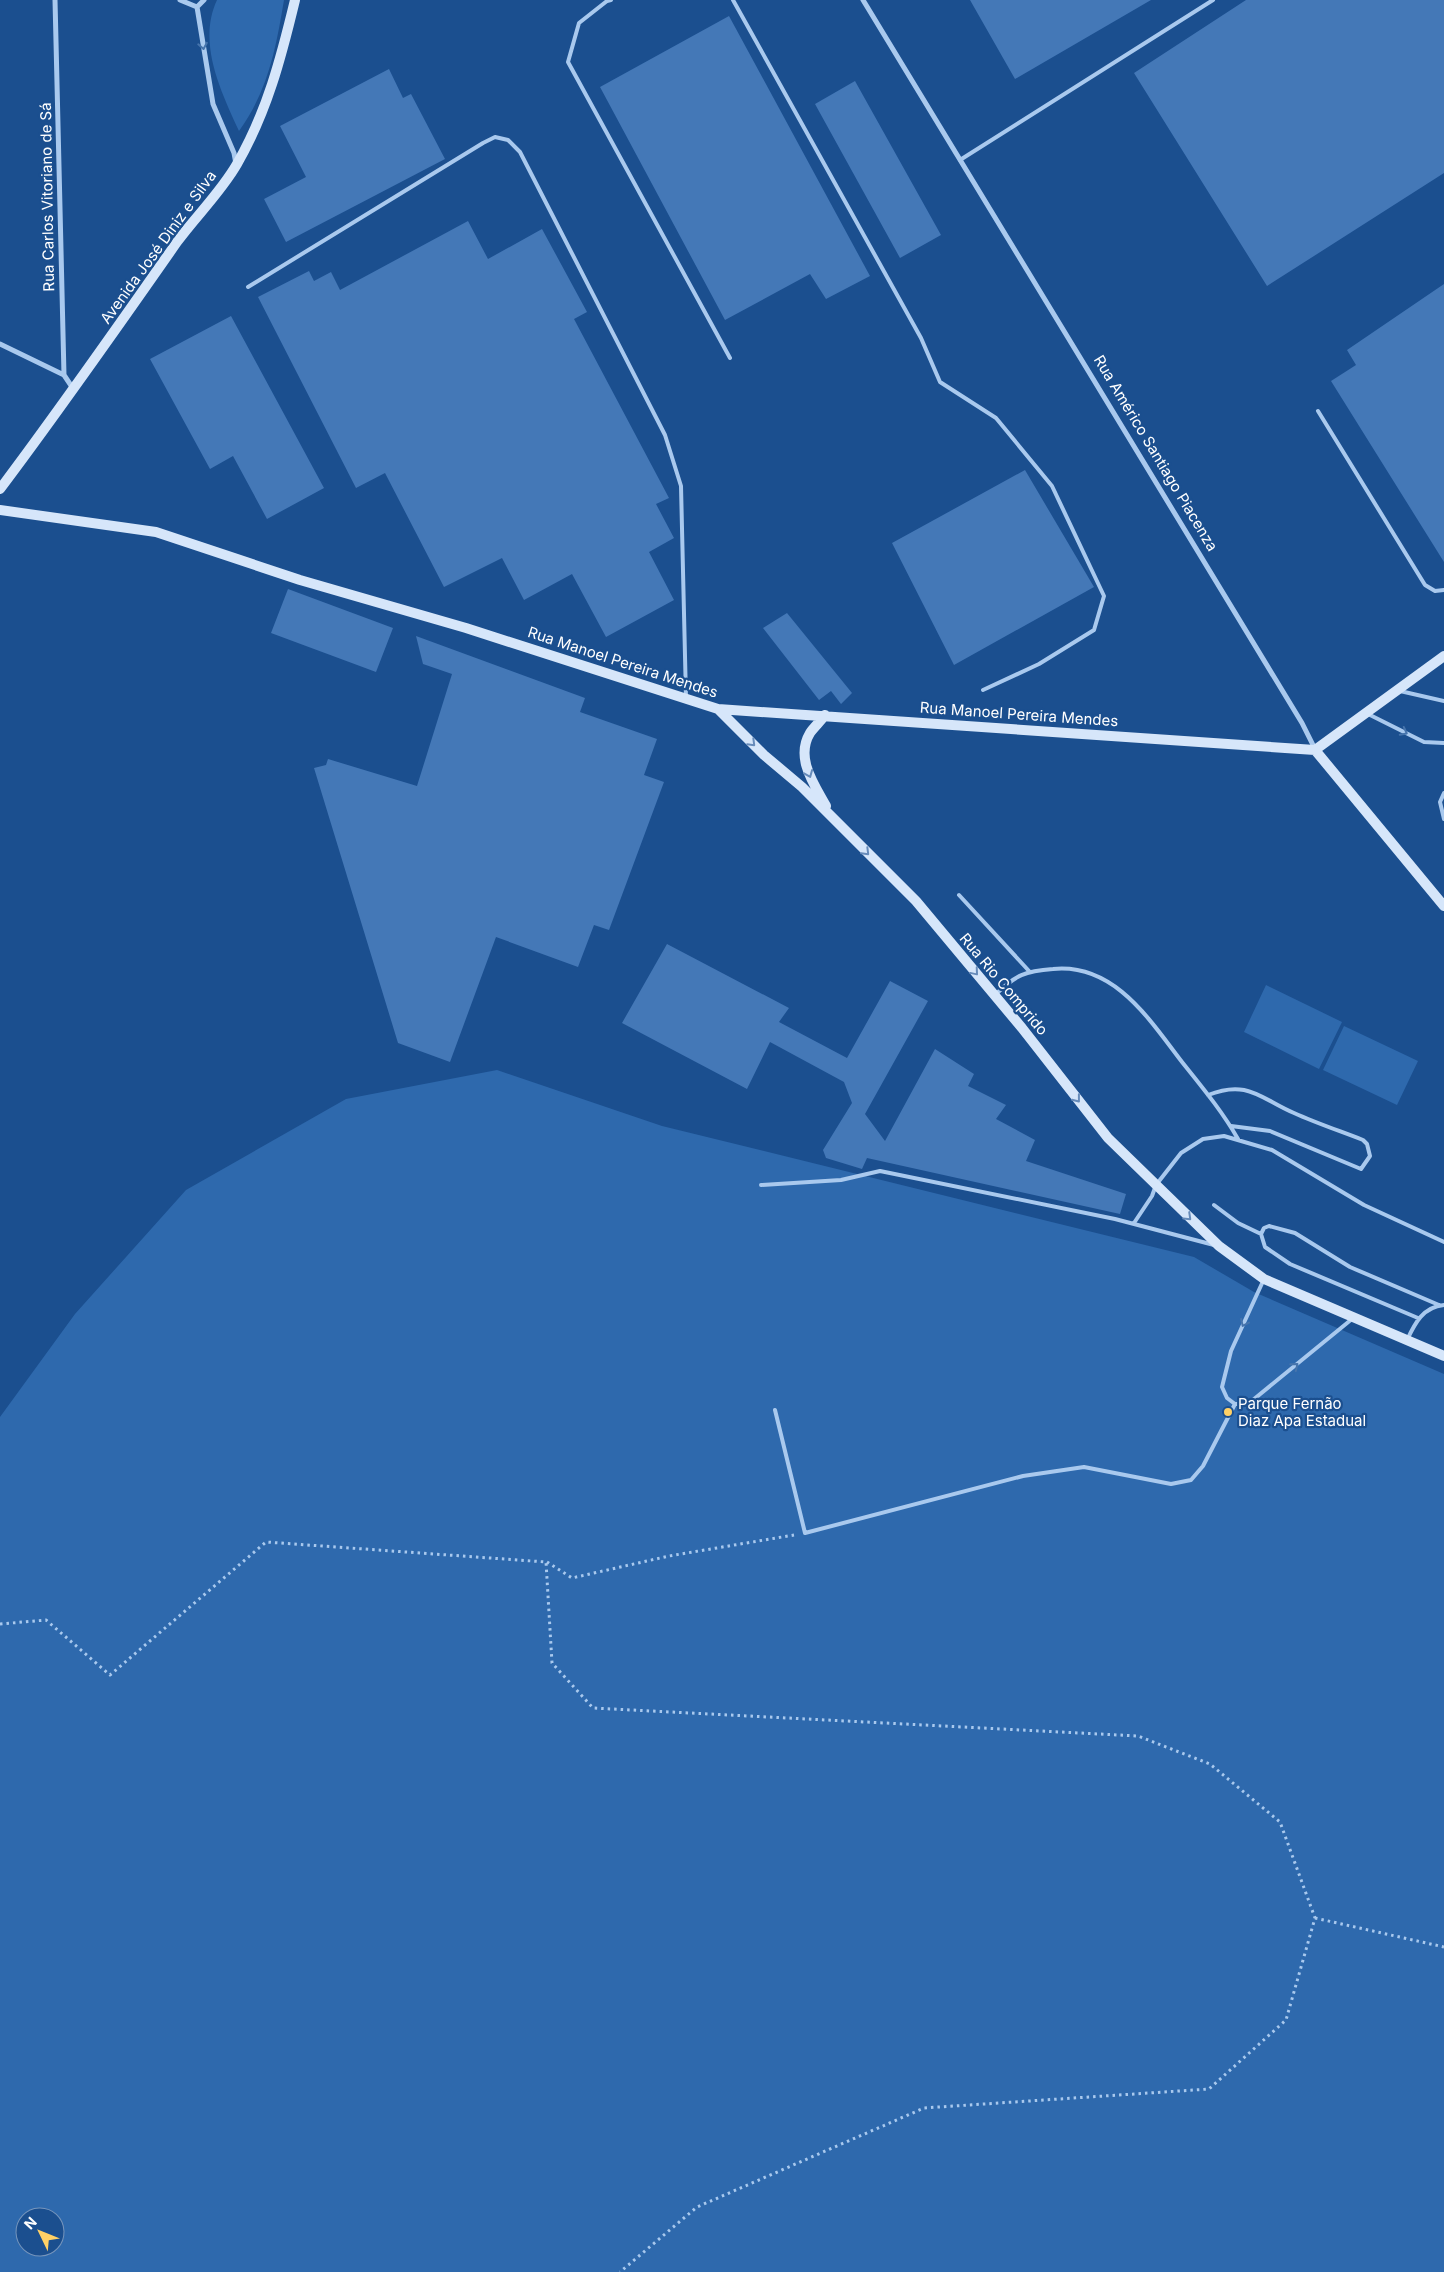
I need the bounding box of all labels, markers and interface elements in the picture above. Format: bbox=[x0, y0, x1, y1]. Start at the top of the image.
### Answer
one-way arrow bbox=[197, 42, 207, 50]
street label: Rua Carlos Vitoriano de Sá bbox=[36, 102, 58, 292]
street label: Avenida José Diniz e Silva bbox=[96, 167, 220, 327]
street label: Rua Américo Santiago Piacenza bbox=[1090, 351, 1222, 555]
street label: Rua Manoel Pereira Mendes bbox=[525, 622, 721, 702]
street label: Rua Manoel Pereira Mendes bbox=[919, 698, 1119, 730]
one-way arrow bbox=[1399, 726, 1408, 736]
one-way arrow bbox=[747, 738, 756, 747]
one-way arrow bbox=[804, 770, 814, 778]
one-way arrow bbox=[860, 846, 869, 855]
street label: Rua Rio Comprido bbox=[956, 929, 1052, 1039]
one-way arrow bbox=[969, 967, 978, 976]
one-way arrow bbox=[1071, 1093, 1080, 1102]
one-way arrow bbox=[1182, 1211, 1191, 1220]
one-way arrow bbox=[1239, 1318, 1250, 1327]
one-way arrow bbox=[1289, 1363, 1298, 1372]
place label: Parque Fernão Diaz Apa Estadual bbox=[1238, 1394, 1366, 1430]
marker: Parque Fernão Diaz Apa Estadual bbox=[1222, 1406, 1234, 1418]
north arrow bbox=[15, 2207, 65, 2257]
text: N bbox=[20, 2213, 40, 2232]

